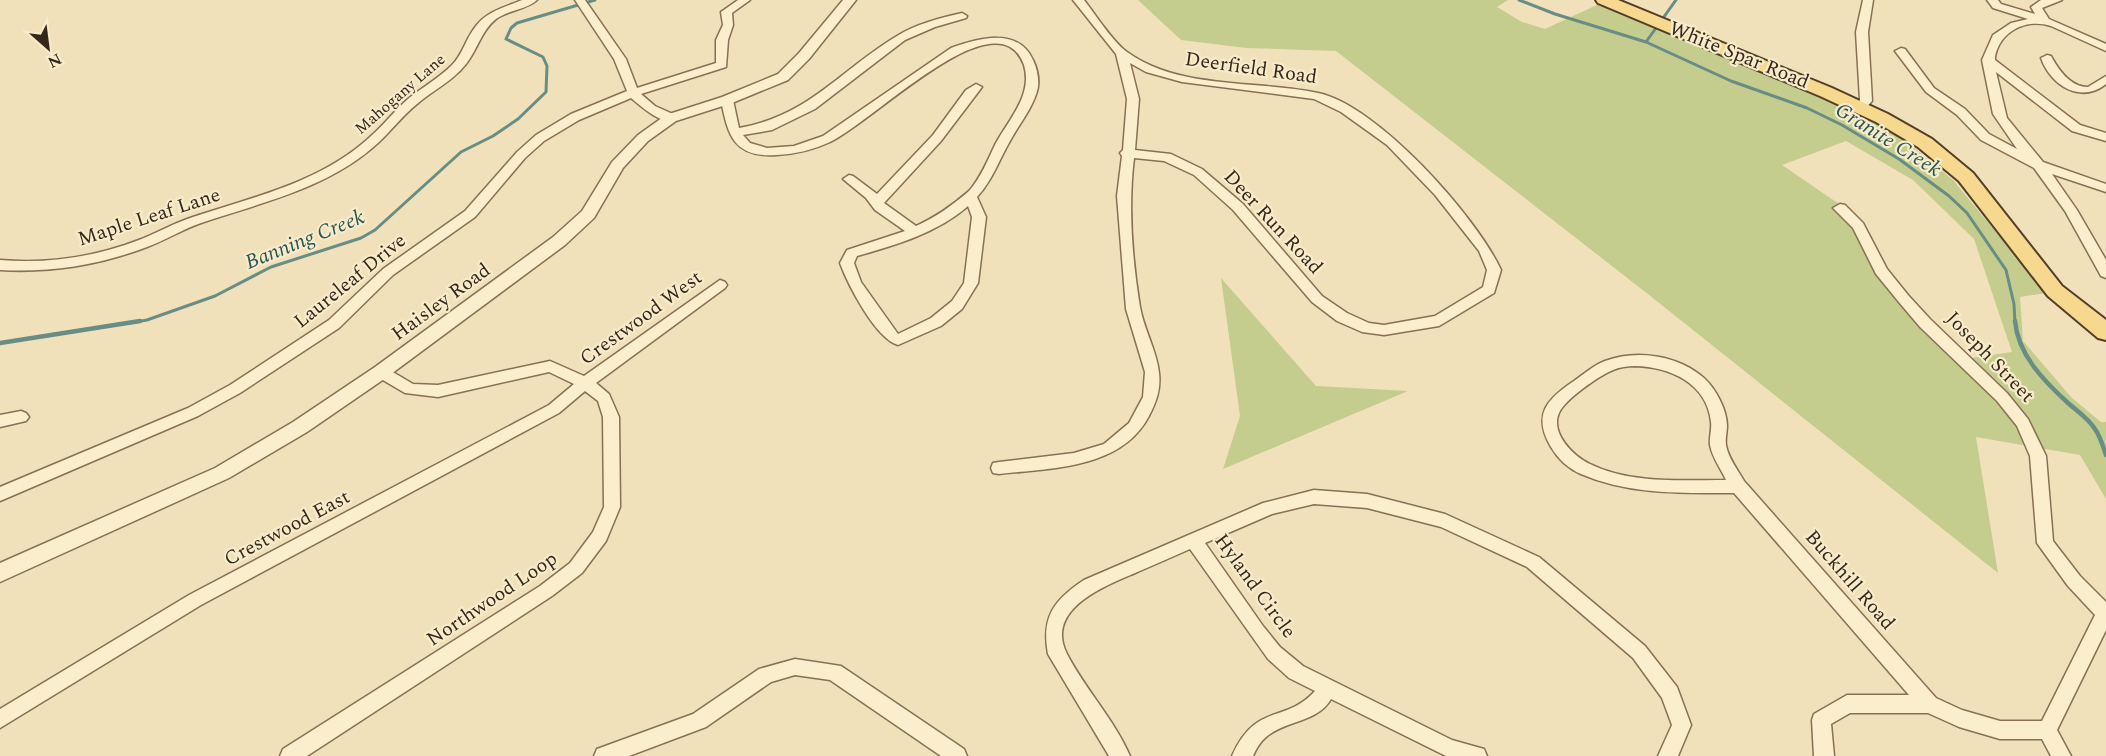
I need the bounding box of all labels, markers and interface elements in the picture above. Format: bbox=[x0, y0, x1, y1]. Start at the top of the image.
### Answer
street label: White Spar Road bbox=[1664, 13, 1814, 97]
north arrow bbox=[18, 18, 78, 78]
street label: Deerfield Road bbox=[1183, 44, 1319, 92]
text: N bbox=[43, 47, 66, 74]
street label: Mahogany Lane bbox=[349, 48, 451, 140]
water label: Granite Creek bbox=[1829, 95, 1948, 186]
street label: Deer Run Road bbox=[1216, 163, 1330, 281]
street label: Maple Leaf Lane bbox=[74, 180, 224, 254]
water label: Banning Creek bbox=[240, 201, 370, 279]
street label: Laureleaf Drive bbox=[287, 226, 413, 336]
street label: Haisley Road bbox=[385, 256, 497, 348]
street label: Crestwood West bbox=[573, 263, 709, 373]
street label: Joseph Street bbox=[1939, 305, 2041, 409]
street label: Crestwood East bbox=[219, 482, 355, 574]
street label: Buckhill Road bbox=[1798, 523, 1902, 637]
street label: Hyland Circle bbox=[1207, 527, 1303, 645]
street label: Northwood Loop bbox=[421, 544, 563, 654]

